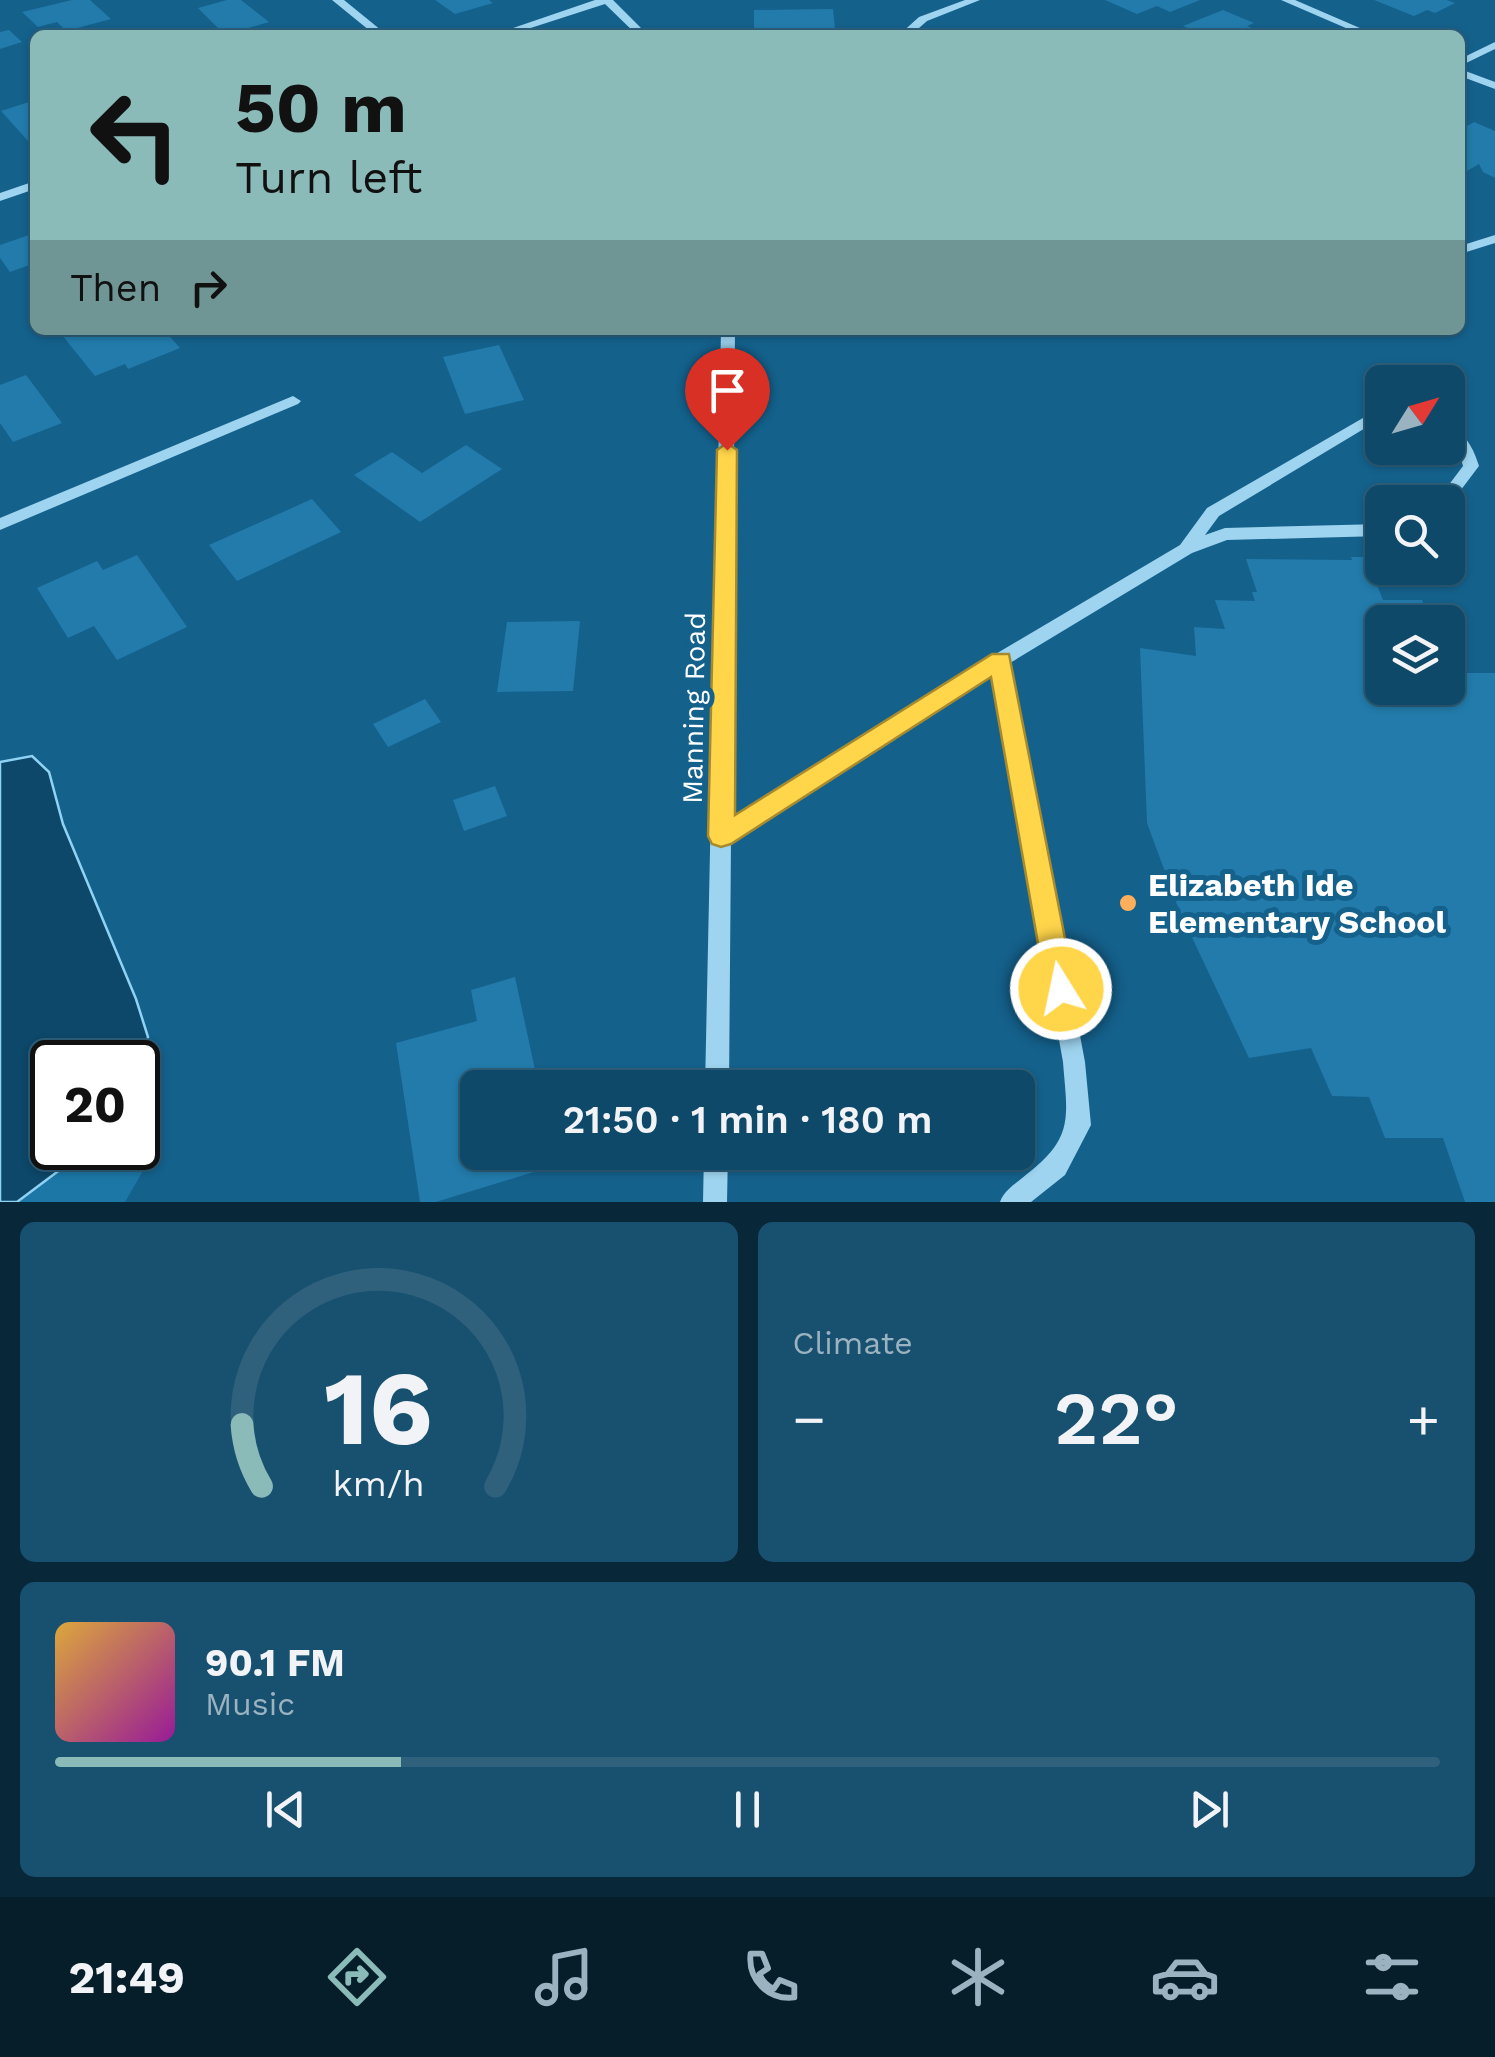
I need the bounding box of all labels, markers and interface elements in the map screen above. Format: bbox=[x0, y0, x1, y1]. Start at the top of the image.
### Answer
text: 50 m bbox=[235, 67, 407, 149]
icon: left bbox=[70, 70, 200, 200]
text: Turn left bbox=[235, 151, 422, 204]
icon: right bbox=[181, 260, 236, 315]
text: Then bbox=[70, 266, 161, 310]
pin bbox=[685, 348, 770, 451]
icon: arrive bbox=[700, 363, 755, 418]
north arrow bbox=[1365, 365, 1465, 465]
map controls bbox=[1365, 365, 1465, 705]
button: search bbox=[1365, 485, 1465, 585]
button: layers bbox=[1365, 605, 1465, 705]
street label: Manning Road bbox=[676, 612, 712, 804]
place label: Elizabeth Ide Elementary School bbox=[1148, 866, 1447, 941]
marker: Elizabeth Ide Elementary School bbox=[1117, 892, 1139, 914]
position arrow bbox=[1009, 937, 1113, 1041]
speed limit sign: 20 bbox=[30, 1040, 160, 1170]
text: 21:50 · 1 min · 180 m bbox=[563, 1098, 932, 1142]
text: Climate bbox=[793, 1324, 913, 1362]
text: 16 bbox=[324, 1347, 433, 1469]
text: 22° bbox=[1054, 1374, 1179, 1462]
text: − bbox=[793, 1387, 826, 1451]
text: + bbox=[1407, 1387, 1440, 1451]
text: km/h bbox=[333, 1463, 425, 1505]
text: 90.1 FM bbox=[205, 1641, 345, 1685]
text: Music bbox=[205, 1685, 295, 1723]
icon: previous bbox=[258, 1782, 313, 1837]
icon: pause bbox=[720, 1782, 775, 1837]
icon: next bbox=[1182, 1782, 1237, 1837]
icon: directions bbox=[322, 1942, 392, 2012]
icon: music bbox=[529, 1942, 599, 2012]
icon: phone bbox=[736, 1942, 806, 2012]
icon: climate bbox=[943, 1942, 1013, 2012]
icon: car bbox=[1150, 1942, 1220, 2012]
icon: filters bbox=[1357, 1942, 1427, 2012]
text: 21:49 bbox=[68, 1951, 185, 2004]

